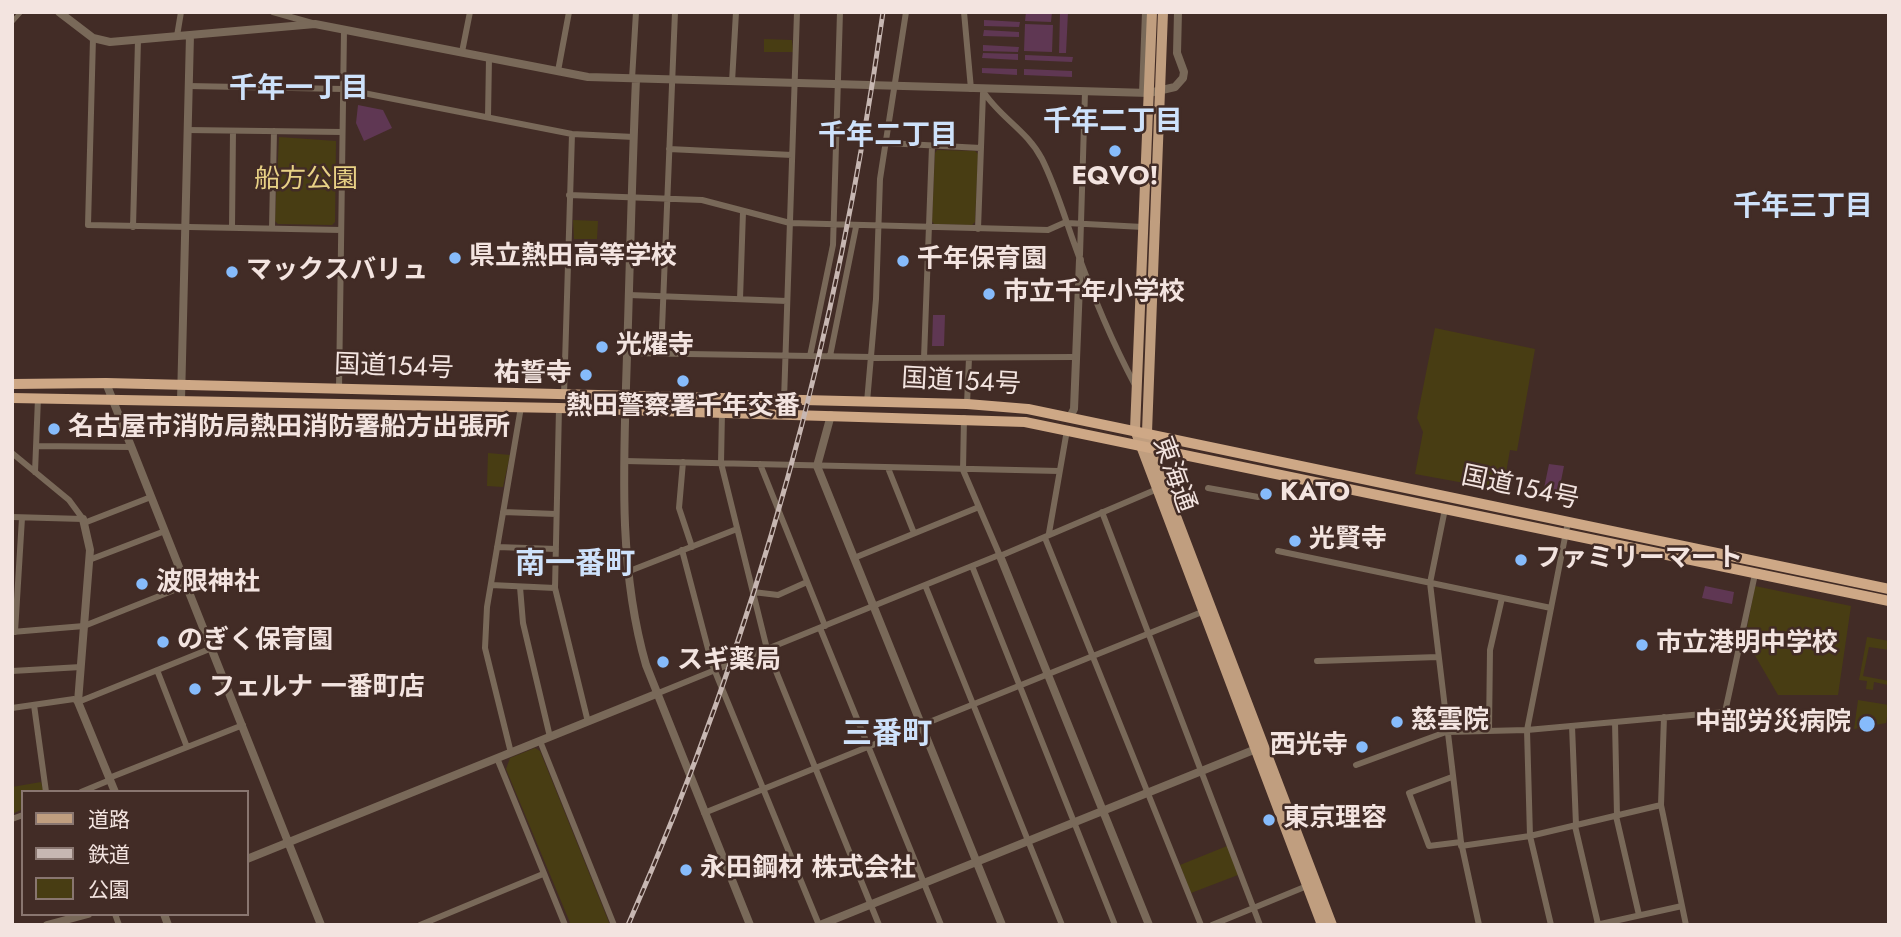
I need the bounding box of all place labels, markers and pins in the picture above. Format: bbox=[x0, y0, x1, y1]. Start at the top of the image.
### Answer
marker: EQVO! bbox=[1107, 143, 1123, 159]
place label: EQVO! bbox=[1071, 162, 1159, 194]
place label: 県立熱田高等学校 bbox=[469, 242, 677, 274]
place label: 千年保育園 bbox=[917, 245, 1047, 277]
marker: 県立熱田高等学校 bbox=[447, 250, 463, 266]
marker: 千年保育園 bbox=[895, 253, 911, 269]
place label: マックスバリュ bbox=[246, 256, 428, 288]
marker: マックスバリュ bbox=[224, 264, 240, 280]
place label: 市立千年小学校 bbox=[1003, 278, 1185, 310]
marker: 市立千年小学校 bbox=[981, 286, 997, 302]
place label: 光燿寺 bbox=[616, 331, 694, 363]
marker: 光燿寺 bbox=[594, 339, 610, 355]
place label: 祐誓寺 bbox=[494, 359, 572, 391]
marker: 祐誓寺 bbox=[578, 367, 594, 383]
marker: 熱田警察署千年交番 bbox=[675, 373, 691, 389]
place label: 熱田警察署千年交番 bbox=[566, 392, 800, 424]
place label: 名古屋市消防局熱田消防署船方出張所 bbox=[68, 413, 510, 445]
marker: 名古屋市消防局熱田消防署船方出張所 bbox=[46, 421, 62, 437]
place label: KATO bbox=[1280, 478, 1350, 510]
marker: KATO bbox=[1258, 486, 1274, 502]
place label: 光賢寺 bbox=[1309, 525, 1387, 557]
marker: 光賢寺 bbox=[1287, 533, 1303, 549]
place label: ファミリーマート bbox=[1535, 544, 1743, 576]
marker: ファミリーマート bbox=[1513, 552, 1529, 568]
place label: 波限神社 bbox=[156, 568, 260, 600]
marker: 波限神社 bbox=[134, 576, 150, 592]
place label: のぎく保育園 bbox=[177, 626, 333, 658]
place label: 市立港明中学校 bbox=[1656, 629, 1838, 661]
marker: のぎく保育園 bbox=[155, 634, 171, 650]
marker: 市立港明中学校 bbox=[1634, 637, 1650, 653]
place label: スギ薬局 bbox=[677, 646, 781, 678]
marker: スギ薬局 bbox=[655, 654, 671, 670]
place label: フェルナ 一番町店 bbox=[209, 673, 425, 705]
marker: フェルナ 一番町店 bbox=[187, 681, 203, 697]
place label: 慈雲院 bbox=[1411, 706, 1489, 738]
place label: 中部労災病院 bbox=[1695, 708, 1851, 740]
marker: 慈雲院 bbox=[1389, 714, 1405, 730]
marker: 中部労災病院 bbox=[1857, 714, 1877, 734]
place label: 西光寺 bbox=[1270, 731, 1348, 763]
marker: 西光寺 bbox=[1354, 739, 1370, 755]
place label: 東京理容 bbox=[1283, 804, 1387, 836]
marker: 東京理容 bbox=[1261, 812, 1277, 828]
place label: 永田鋼材 株式会社 bbox=[700, 854, 916, 886]
marker: 永田鋼材 株式会社 bbox=[678, 862, 694, 878]

